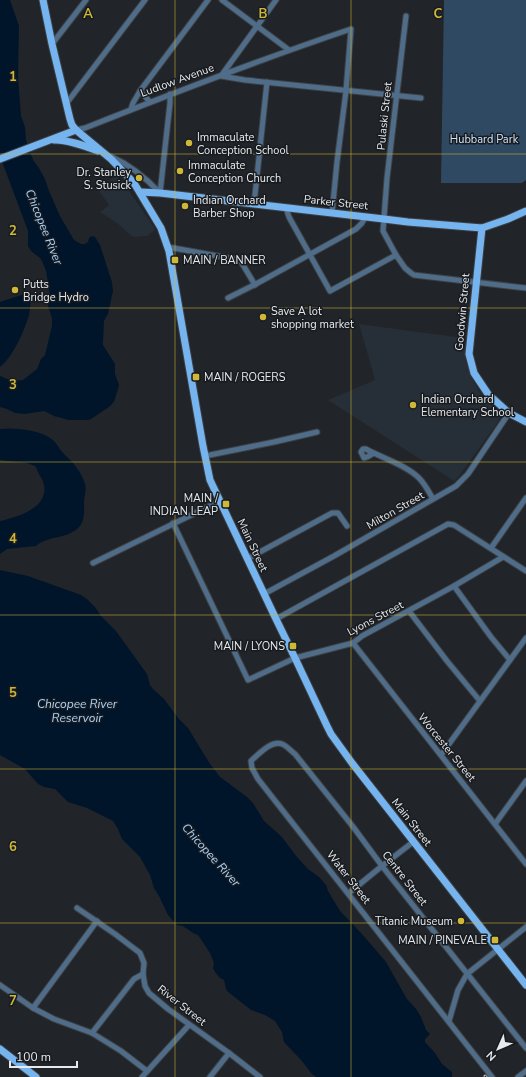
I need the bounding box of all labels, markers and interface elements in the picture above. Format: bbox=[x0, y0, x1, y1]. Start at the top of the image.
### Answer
text: A bbox=[83, 5, 93, 23]
text: B bbox=[259, 5, 268, 23]
text: C bbox=[434, 5, 443, 23]
street label: Ludlow Avenue bbox=[138, 60, 216, 101]
text: 1 bbox=[9, 68, 17, 86]
street label: Pulaski Street bbox=[373, 81, 396, 151]
place label: Immaculate Conception School bbox=[197, 130, 290, 158]
park label: Hubbard Park bbox=[450, 132, 519, 147]
marker: Immaculate Conception School bbox=[184, 138, 194, 148]
place label: Immaculate Conception Church bbox=[188, 158, 281, 186]
place label: Dr. Stanley S. Stusick bbox=[76, 165, 131, 193]
marker: Immaculate Conception Church bbox=[175, 166, 185, 176]
marker: Dr. Stanley S. Stusick bbox=[134, 173, 144, 183]
water label: Chicopee River bbox=[22, 187, 67, 268]
street label: Parker Street bbox=[303, 192, 369, 213]
place label: Indian Orchard Barber Shop bbox=[193, 193, 266, 221]
marker: Indian Orchard Barber Shop bbox=[180, 201, 190, 211]
text: 2 bbox=[9, 222, 17, 240]
place label: MAIN / BANNER bbox=[183, 253, 266, 268]
marker: MAIN / BANNER bbox=[170, 255, 180, 265]
street label: Goodwin Street bbox=[452, 273, 473, 351]
place label: Putts Bridge Hydro bbox=[23, 277, 89, 305]
marker: Putts Bridge Hydro bbox=[10, 285, 20, 295]
place label: Save A lot shopping market bbox=[271, 304, 354, 332]
marker: Save A lot shopping market bbox=[258, 312, 268, 322]
place label: MAIN / ROGERS bbox=[204, 370, 286, 385]
marker: MAIN / ROGERS bbox=[191, 372, 201, 382]
text: 3 bbox=[9, 376, 17, 394]
place label: Indian Orchard Elementary School bbox=[421, 392, 515, 420]
marker: Indian Orchard Elementary School bbox=[408, 400, 418, 410]
street label: Milton Street bbox=[364, 488, 427, 533]
place label: MAIN / INDIAN LEAP bbox=[150, 491, 219, 519]
marker: MAIN / INDIAN LEAP bbox=[221, 499, 231, 509]
street label: Main Street bbox=[234, 516, 271, 574]
text: 4 bbox=[9, 530, 17, 548]
street label: Lyons Street bbox=[345, 597, 406, 640]
place label: MAIN / LYONS bbox=[214, 639, 285, 654]
marker: MAIN / LYONS bbox=[288, 641, 298, 651]
text: 5 bbox=[9, 684, 17, 702]
water label: Chicopee River Reservoir bbox=[37, 696, 118, 726]
street label: Worcester Street bbox=[414, 710, 479, 785]
street label: Main Street bbox=[388, 795, 435, 849]
water label: Chicopee River bbox=[178, 820, 244, 891]
text: 6 bbox=[9, 838, 17, 856]
street label: Water Street bbox=[323, 848, 374, 907]
street label: Centre Street bbox=[379, 848, 431, 909]
place label: Titanic Museum bbox=[375, 914, 453, 929]
marker: Titanic Museum bbox=[456, 916, 466, 926]
place label: MAIN / PINEVALE bbox=[398, 933, 487, 948]
marker: MAIN / PINEVALE bbox=[490, 935, 500, 945]
street label: River Street bbox=[154, 982, 209, 1029]
text: 7 bbox=[9, 992, 17, 1010]
north arrow bbox=[478, 1029, 518, 1069]
scale bar bbox=[10, 1043, 77, 1069]
text: N bbox=[483, 1048, 499, 1064]
text: 100 m bbox=[16, 1049, 51, 1065]

